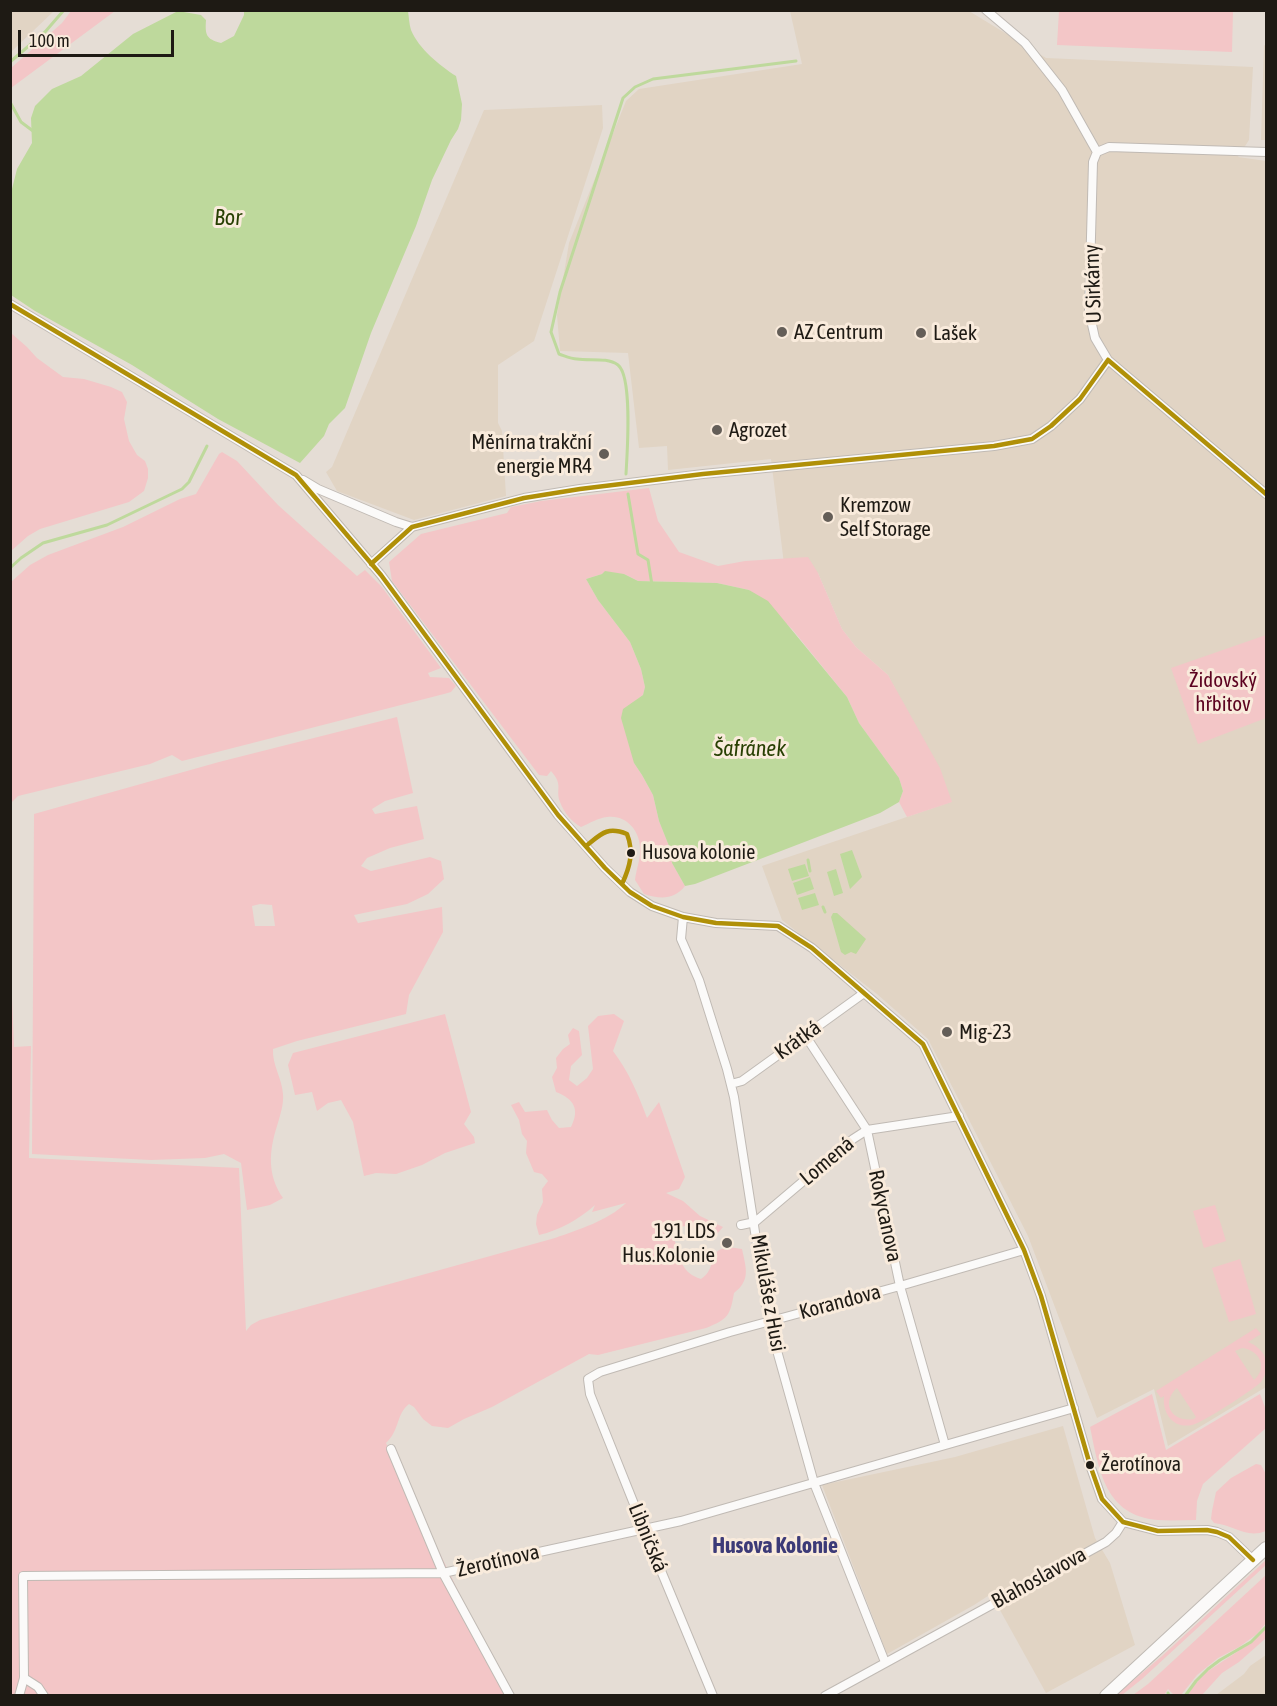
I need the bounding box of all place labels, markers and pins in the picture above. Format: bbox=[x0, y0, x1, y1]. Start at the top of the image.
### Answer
place label: AZ Centrum bbox=[794, 319, 883, 345]
place label: Lašek bbox=[933, 320, 977, 346]
marker: AZ Centrum bbox=[775, 325, 789, 339]
marker: Lašek bbox=[914, 326, 928, 340]
place label: Agrozet bbox=[729, 417, 787, 443]
marker: Agrozet bbox=[710, 423, 724, 437]
place label: Měnírna trakční energie MR4 bbox=[471, 429, 592, 479]
marker: Měnírna trakční energie MR4 bbox=[597, 447, 611, 461]
place label: Kremzow Self Storage bbox=[840, 492, 931, 542]
marker: Kremzow Self Storage bbox=[821, 510, 835, 524]
place label: Husova kolonie bbox=[642, 841, 755, 865]
marker: Husova kolonie bbox=[625, 847, 637, 859]
place label: Mig-23 bbox=[959, 1019, 1012, 1045]
marker: Mig-23 bbox=[940, 1025, 954, 1039]
place label: 191 LDS Hus.Kolonie bbox=[622, 1218, 715, 1268]
marker: 191 LDS Hus.Kolonie bbox=[720, 1236, 734, 1250]
place label: Žerotínova bbox=[1101, 1453, 1181, 1477]
marker: Žerotínova bbox=[1084, 1459, 1096, 1471]

